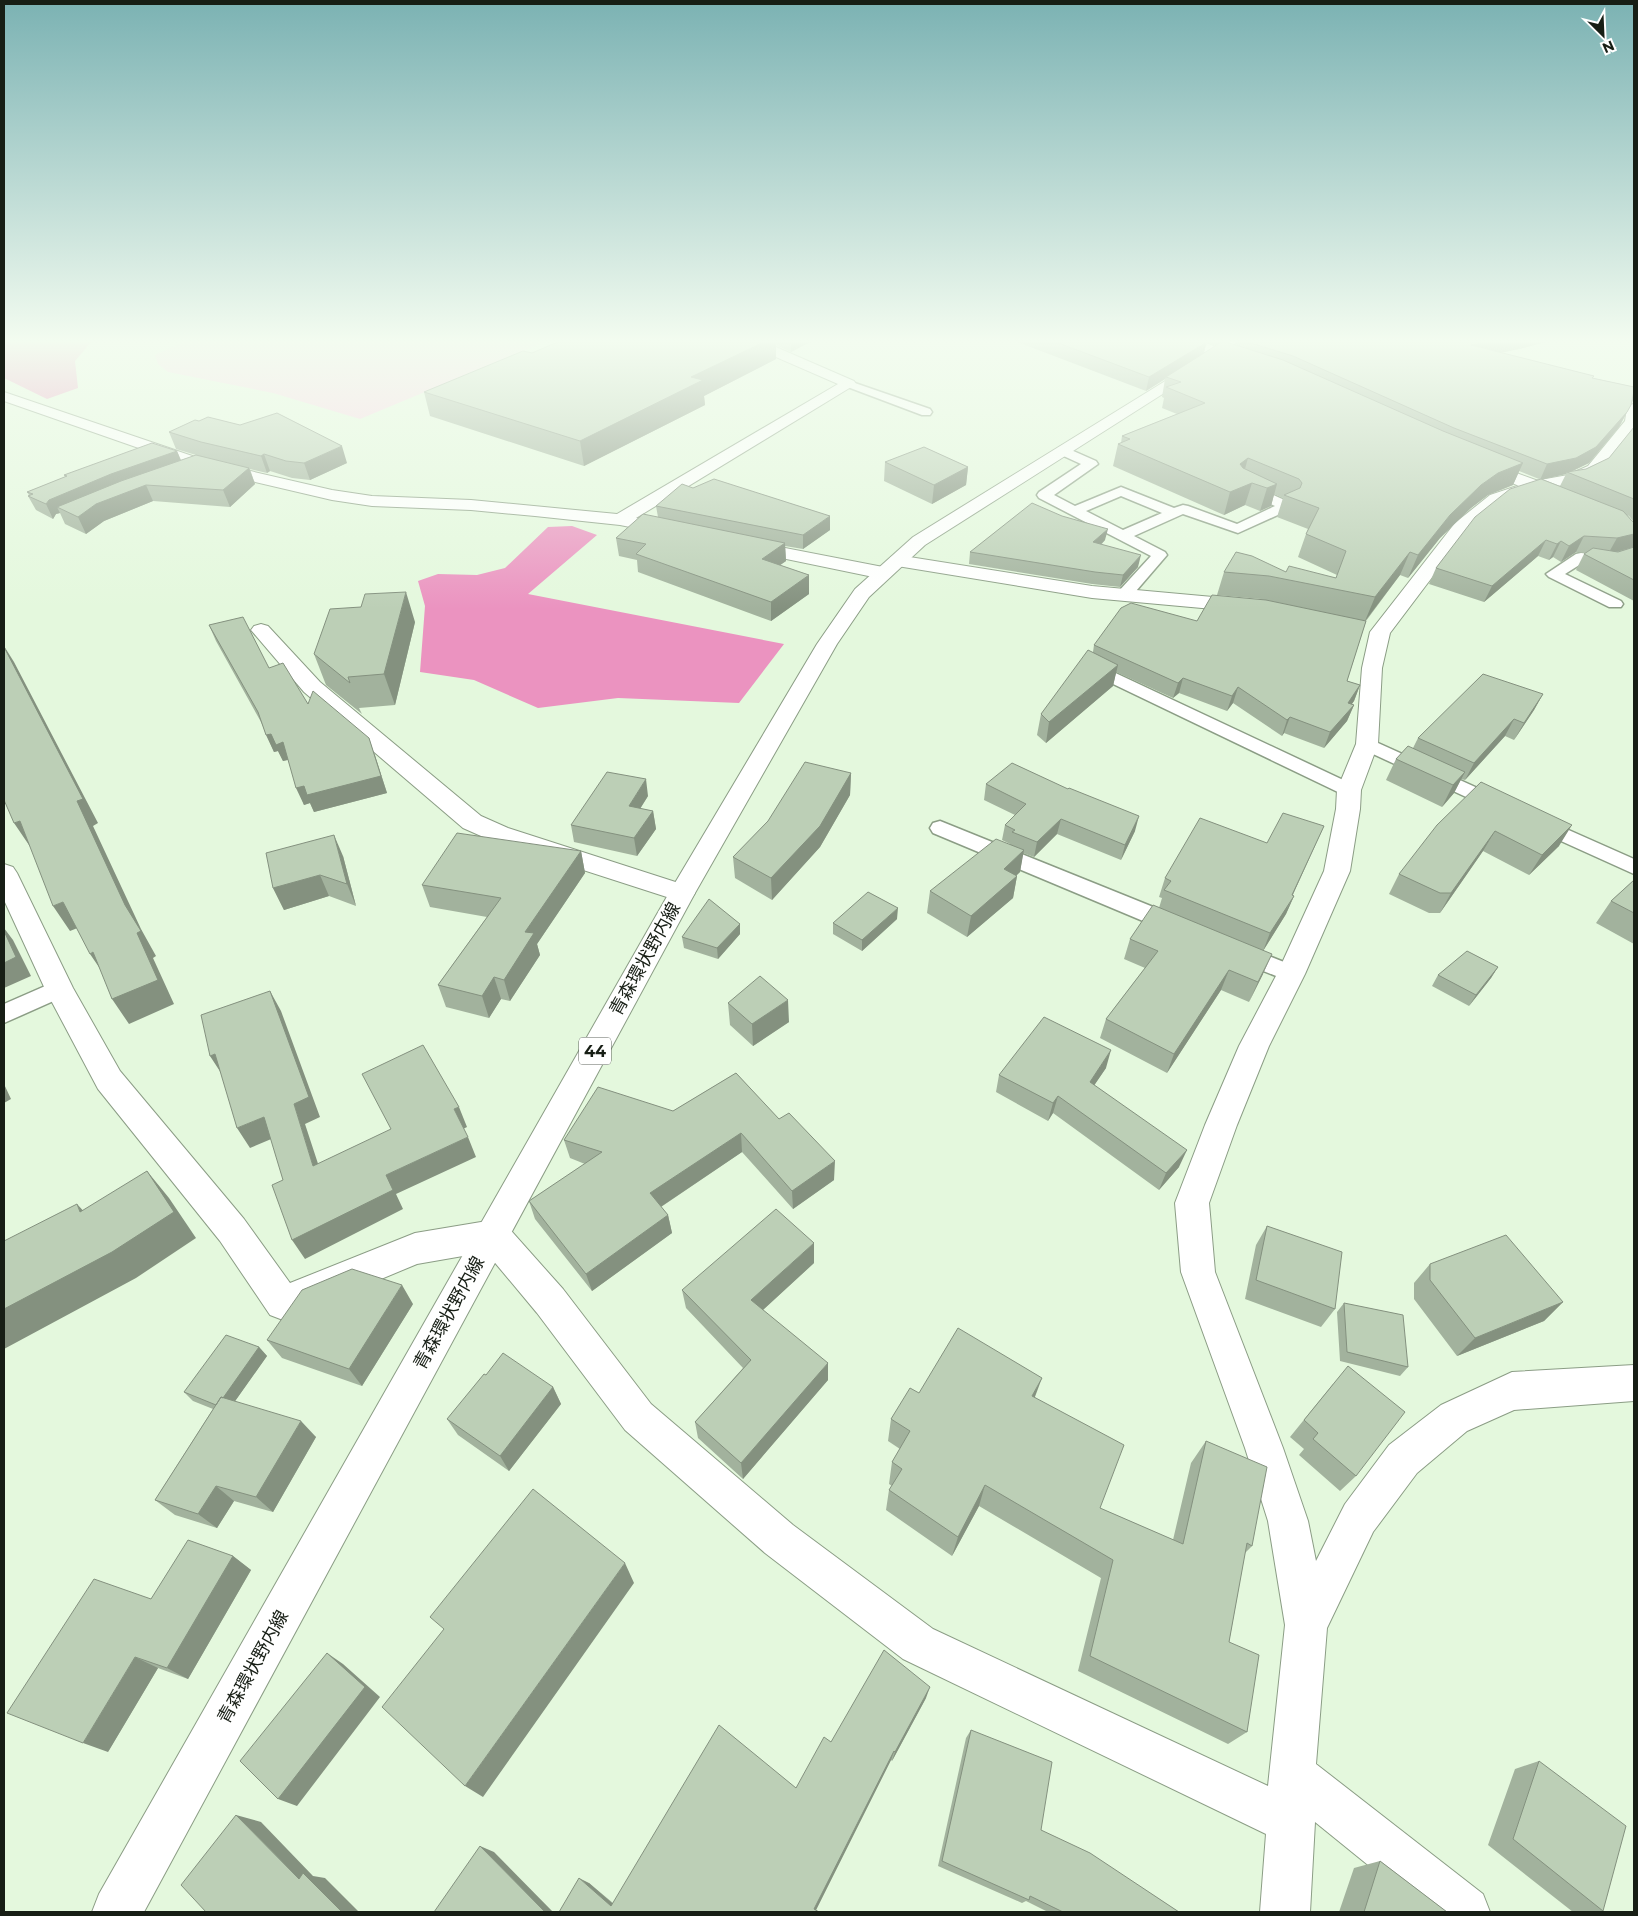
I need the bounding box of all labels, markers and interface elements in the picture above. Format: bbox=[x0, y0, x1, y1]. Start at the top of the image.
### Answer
north arrow bbox=[1578, 10, 1628, 60]
text: N bbox=[1599, 36, 1617, 57]
street label: 青森環状野内線 bbox=[605, 899, 685, 1019]
road number: 44 bbox=[579, 1038, 611, 1064]
street label: 青森環状野内線 bbox=[409, 1253, 489, 1373]
street label: 青森環状野内線 bbox=[213, 1607, 293, 1727]

